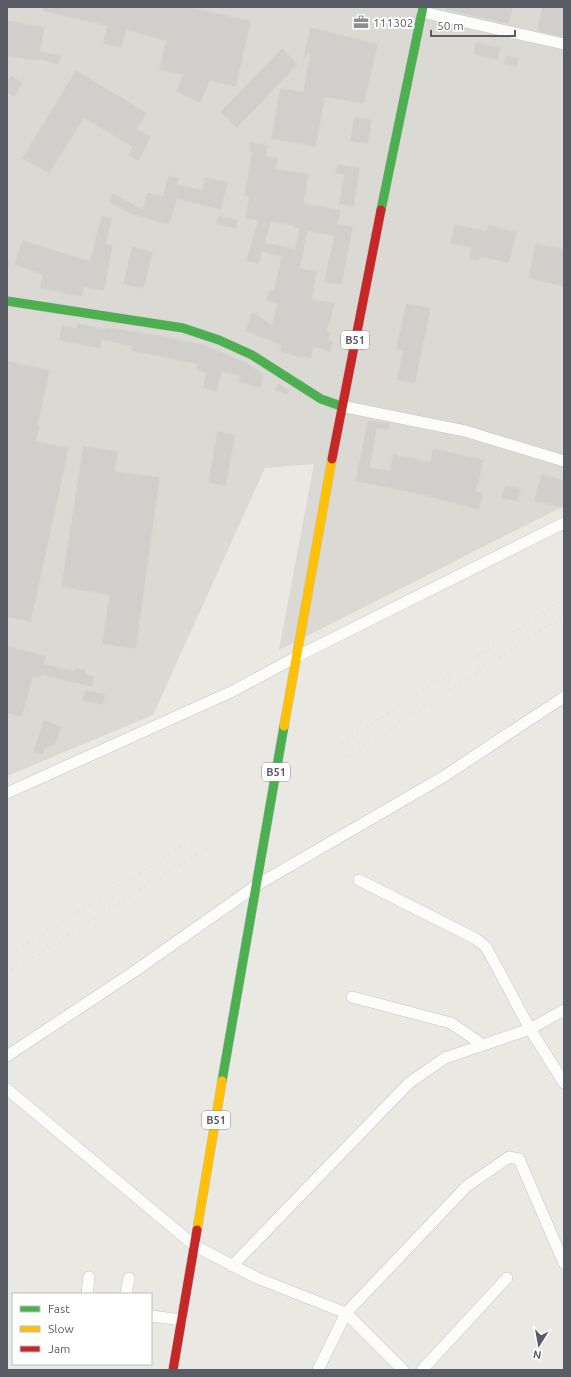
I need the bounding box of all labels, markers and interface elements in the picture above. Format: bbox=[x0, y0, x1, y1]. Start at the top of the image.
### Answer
scale bar bbox=[431, 12, 515, 38]
office icon: 111302 bbox=[352, 13, 370, 31]
place label: 111302 bbox=[373, 16, 414, 29]
text: 50 m bbox=[437, 19, 464, 32]
road number: B51 bbox=[341, 331, 369, 349]
road number: B51 bbox=[262, 763, 290, 781]
road number: B51 bbox=[202, 1111, 230, 1129]
legend bbox=[12, 1293, 152, 1365]
text: Fast bbox=[48, 1302, 70, 1315]
text: Slow bbox=[48, 1322, 74, 1335]
north arrow bbox=[519, 1325, 559, 1365]
text: Jam bbox=[48, 1342, 70, 1355]
text: N bbox=[532, 1348, 542, 1361]

